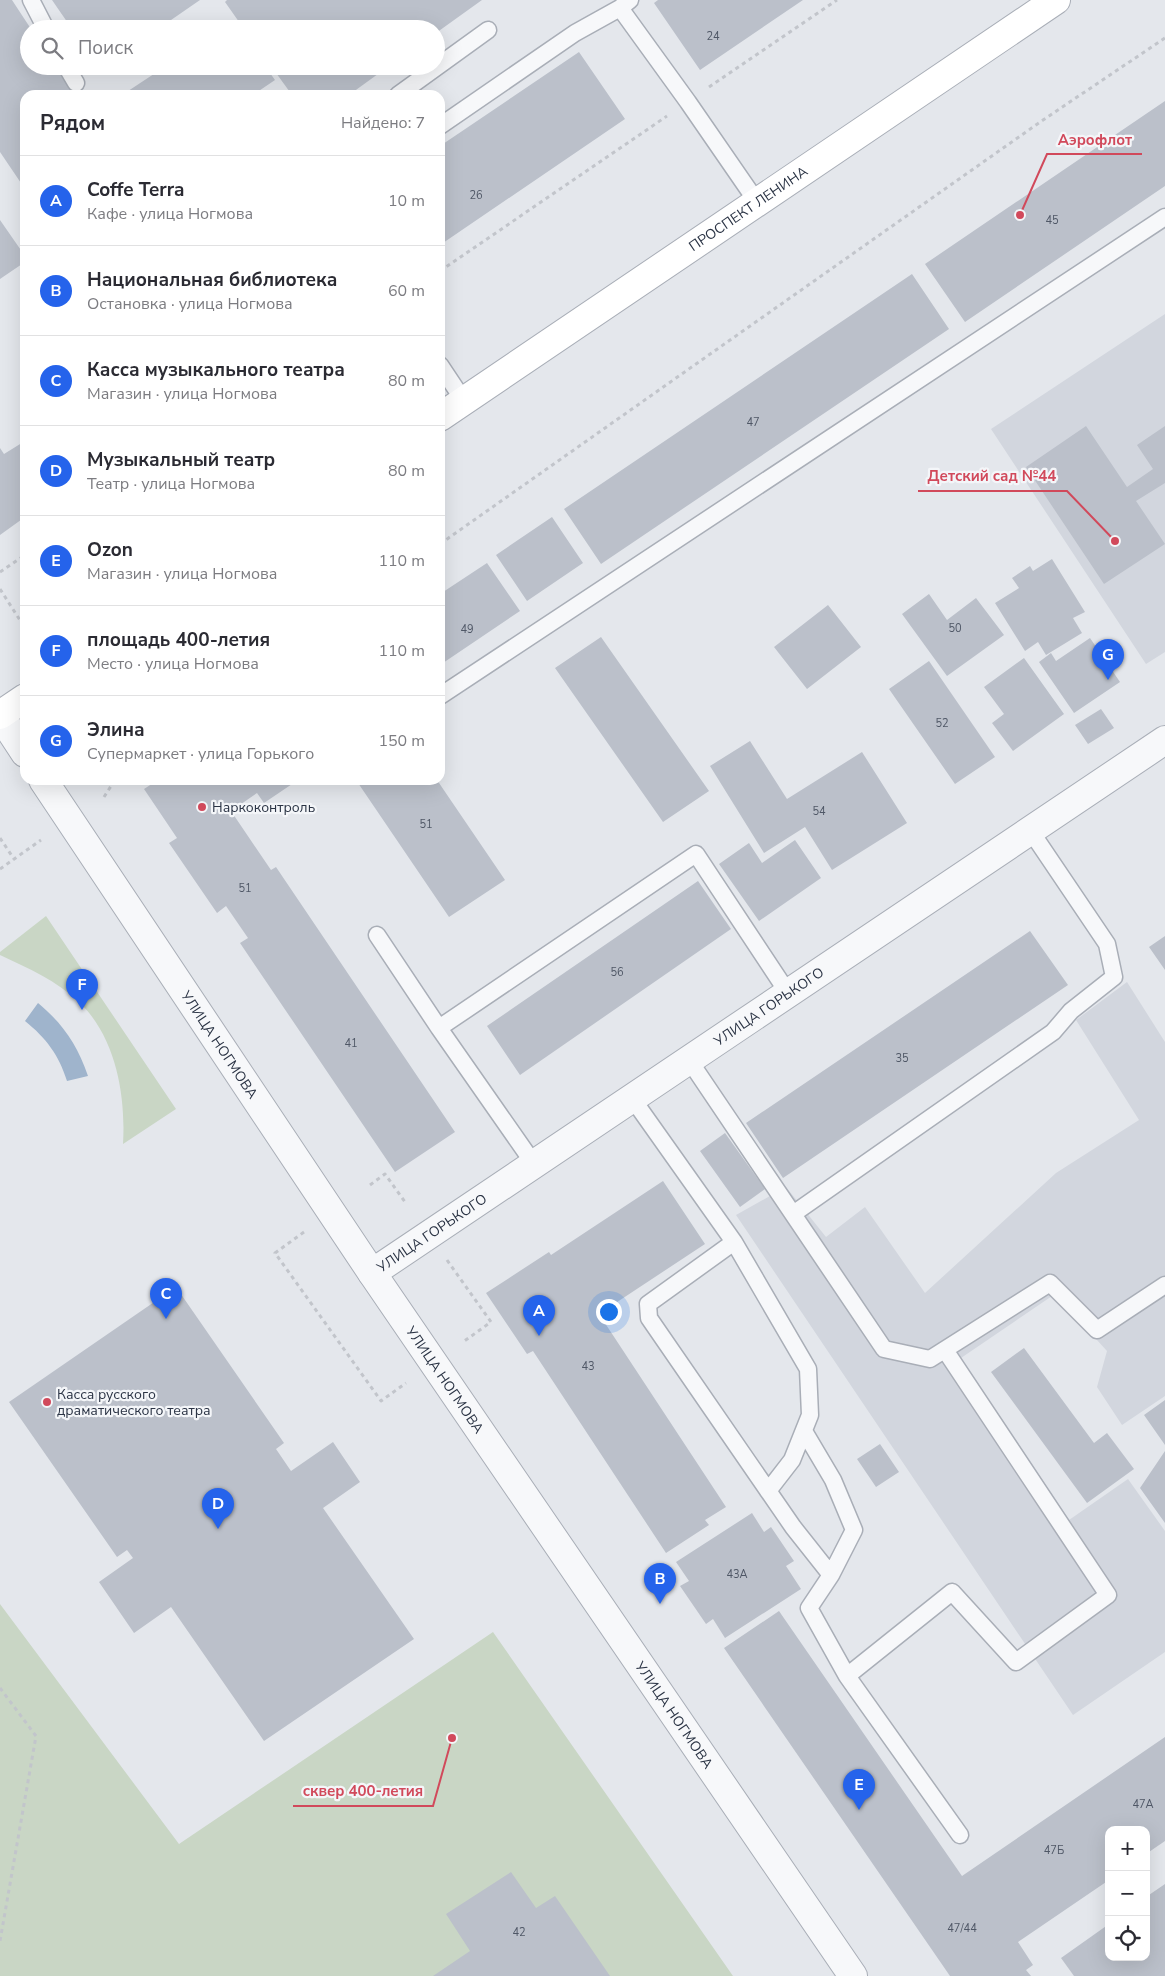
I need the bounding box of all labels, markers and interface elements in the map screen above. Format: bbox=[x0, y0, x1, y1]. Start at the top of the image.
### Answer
search box bbox=[20, 20, 445, 75]
house number: 24 bbox=[706, 29, 720, 44]
icon: search bbox=[38, 34, 66, 62]
text: Поиск bbox=[78, 35, 133, 61]
text: Рядом bbox=[40, 109, 105, 137]
text: Найдено: 7 bbox=[341, 112, 425, 134]
callout: Аэрофлот bbox=[1047, 124, 1142, 154]
text: Аэрофлот bbox=[1058, 130, 1132, 150]
street label: ПРОСПЕКТ ЛЕНИНА bbox=[685, 162, 812, 256]
text: Coffe Terra bbox=[87, 177, 184, 203]
house number: 26 bbox=[469, 188, 483, 203]
text: A bbox=[50, 190, 62, 212]
text: 10 m bbox=[388, 190, 425, 212]
text: Кафе · улица Ногмова bbox=[87, 203, 253, 225]
house number: 45 bbox=[1045, 213, 1059, 228]
text: Национальная библиотека bbox=[87, 267, 337, 293]
text: B bbox=[50, 280, 62, 302]
text: 60 m bbox=[388, 280, 425, 302]
text: Остановка · улица Ногмова bbox=[87, 293, 293, 315]
text: Касса музыкального театра bbox=[87, 357, 345, 383]
text: C bbox=[51, 370, 61, 392]
text: 80 m bbox=[388, 370, 425, 392]
text: Магазин · улица Ногмова bbox=[87, 383, 277, 405]
house number: 47 bbox=[746, 415, 760, 430]
text: Музыкальный театр bbox=[87, 447, 275, 473]
text: D bbox=[50, 460, 62, 482]
text: 80 m bbox=[388, 460, 425, 482]
callout: Детский сад №44 bbox=[918, 461, 1067, 491]
text: Детский сад №44 bbox=[928, 466, 1056, 486]
text: Театр · улица Ногмова bbox=[87, 473, 255, 495]
text: Ozon bbox=[87, 537, 133, 563]
text: E bbox=[51, 550, 61, 572]
text: 110 m bbox=[378, 550, 425, 572]
text: Магазин · улица Ногмова bbox=[87, 563, 277, 585]
house number: 50 bbox=[948, 621, 962, 636]
house number: 49 bbox=[460, 622, 474, 637]
text: площадь 400-летия bbox=[87, 627, 270, 653]
pin: G bbox=[1092, 639, 1124, 680]
text: F bbox=[52, 640, 61, 662]
text: 110 m bbox=[378, 640, 425, 662]
text: Место · улица Ногмова bbox=[87, 653, 259, 675]
house number: 52 bbox=[935, 716, 949, 731]
text: Элина bbox=[87, 717, 145, 743]
text: G bbox=[50, 730, 62, 752]
text: 150 m bbox=[378, 730, 425, 752]
text: Супермаркет · улица Горького bbox=[87, 743, 314, 765]
place label: Наркоконтроль bbox=[212, 798, 315, 817]
marker: Наркоконтроль bbox=[196, 801, 208, 813]
house number: 54 bbox=[812, 804, 826, 819]
house number: 51 bbox=[419, 817, 433, 832]
house number: 51 bbox=[238, 881, 252, 896]
street label: УЛИЦА ГОРЬКОГО bbox=[709, 963, 828, 1051]
house number: 56 bbox=[610, 965, 624, 980]
pin: F bbox=[66, 969, 98, 1010]
street label: УЛИЦА НОГМОВА bbox=[176, 986, 262, 1102]
house number: 41 bbox=[344, 1036, 358, 1051]
house number: 35 bbox=[895, 1051, 909, 1066]
street label: УЛИЦА ГОРЬКОГО bbox=[372, 1189, 491, 1278]
pin: C bbox=[150, 1278, 182, 1319]
pin: A bbox=[523, 1295, 555, 1336]
your location bbox=[596, 1299, 622, 1325]
street label: УЛИЦА НОГМОВА bbox=[401, 1322, 488, 1437]
house number: 43 bbox=[581, 1359, 595, 1374]
place label: Касса русского драматического театра bbox=[57, 1385, 211, 1420]
marker: Касса русского драматического театра bbox=[41, 1396, 53, 1408]
pin: D bbox=[202, 1488, 234, 1529]
pin: B bbox=[644, 1563, 676, 1604]
house number: 43А bbox=[726, 1567, 748, 1582]
street label: УЛИЦА НОГМОВА bbox=[630, 1657, 717, 1772]
pin: E bbox=[843, 1769, 875, 1810]
callout: сквер 400-летия bbox=[293, 1776, 433, 1806]
text: сквер 400-летия bbox=[303, 1781, 423, 1801]
house number: 47А bbox=[1132, 1797, 1154, 1812]
map controls bbox=[1105, 1826, 1150, 1961]
button: + bbox=[1105, 1826, 1150, 1871]
house number: 47Б bbox=[1044, 1843, 1064, 1858]
button: − bbox=[1105, 1871, 1150, 1916]
button: locate bbox=[1105, 1916, 1150, 1961]
house number: 47/44 bbox=[947, 1921, 977, 1936]
house number: 42 bbox=[512, 1925, 526, 1940]

